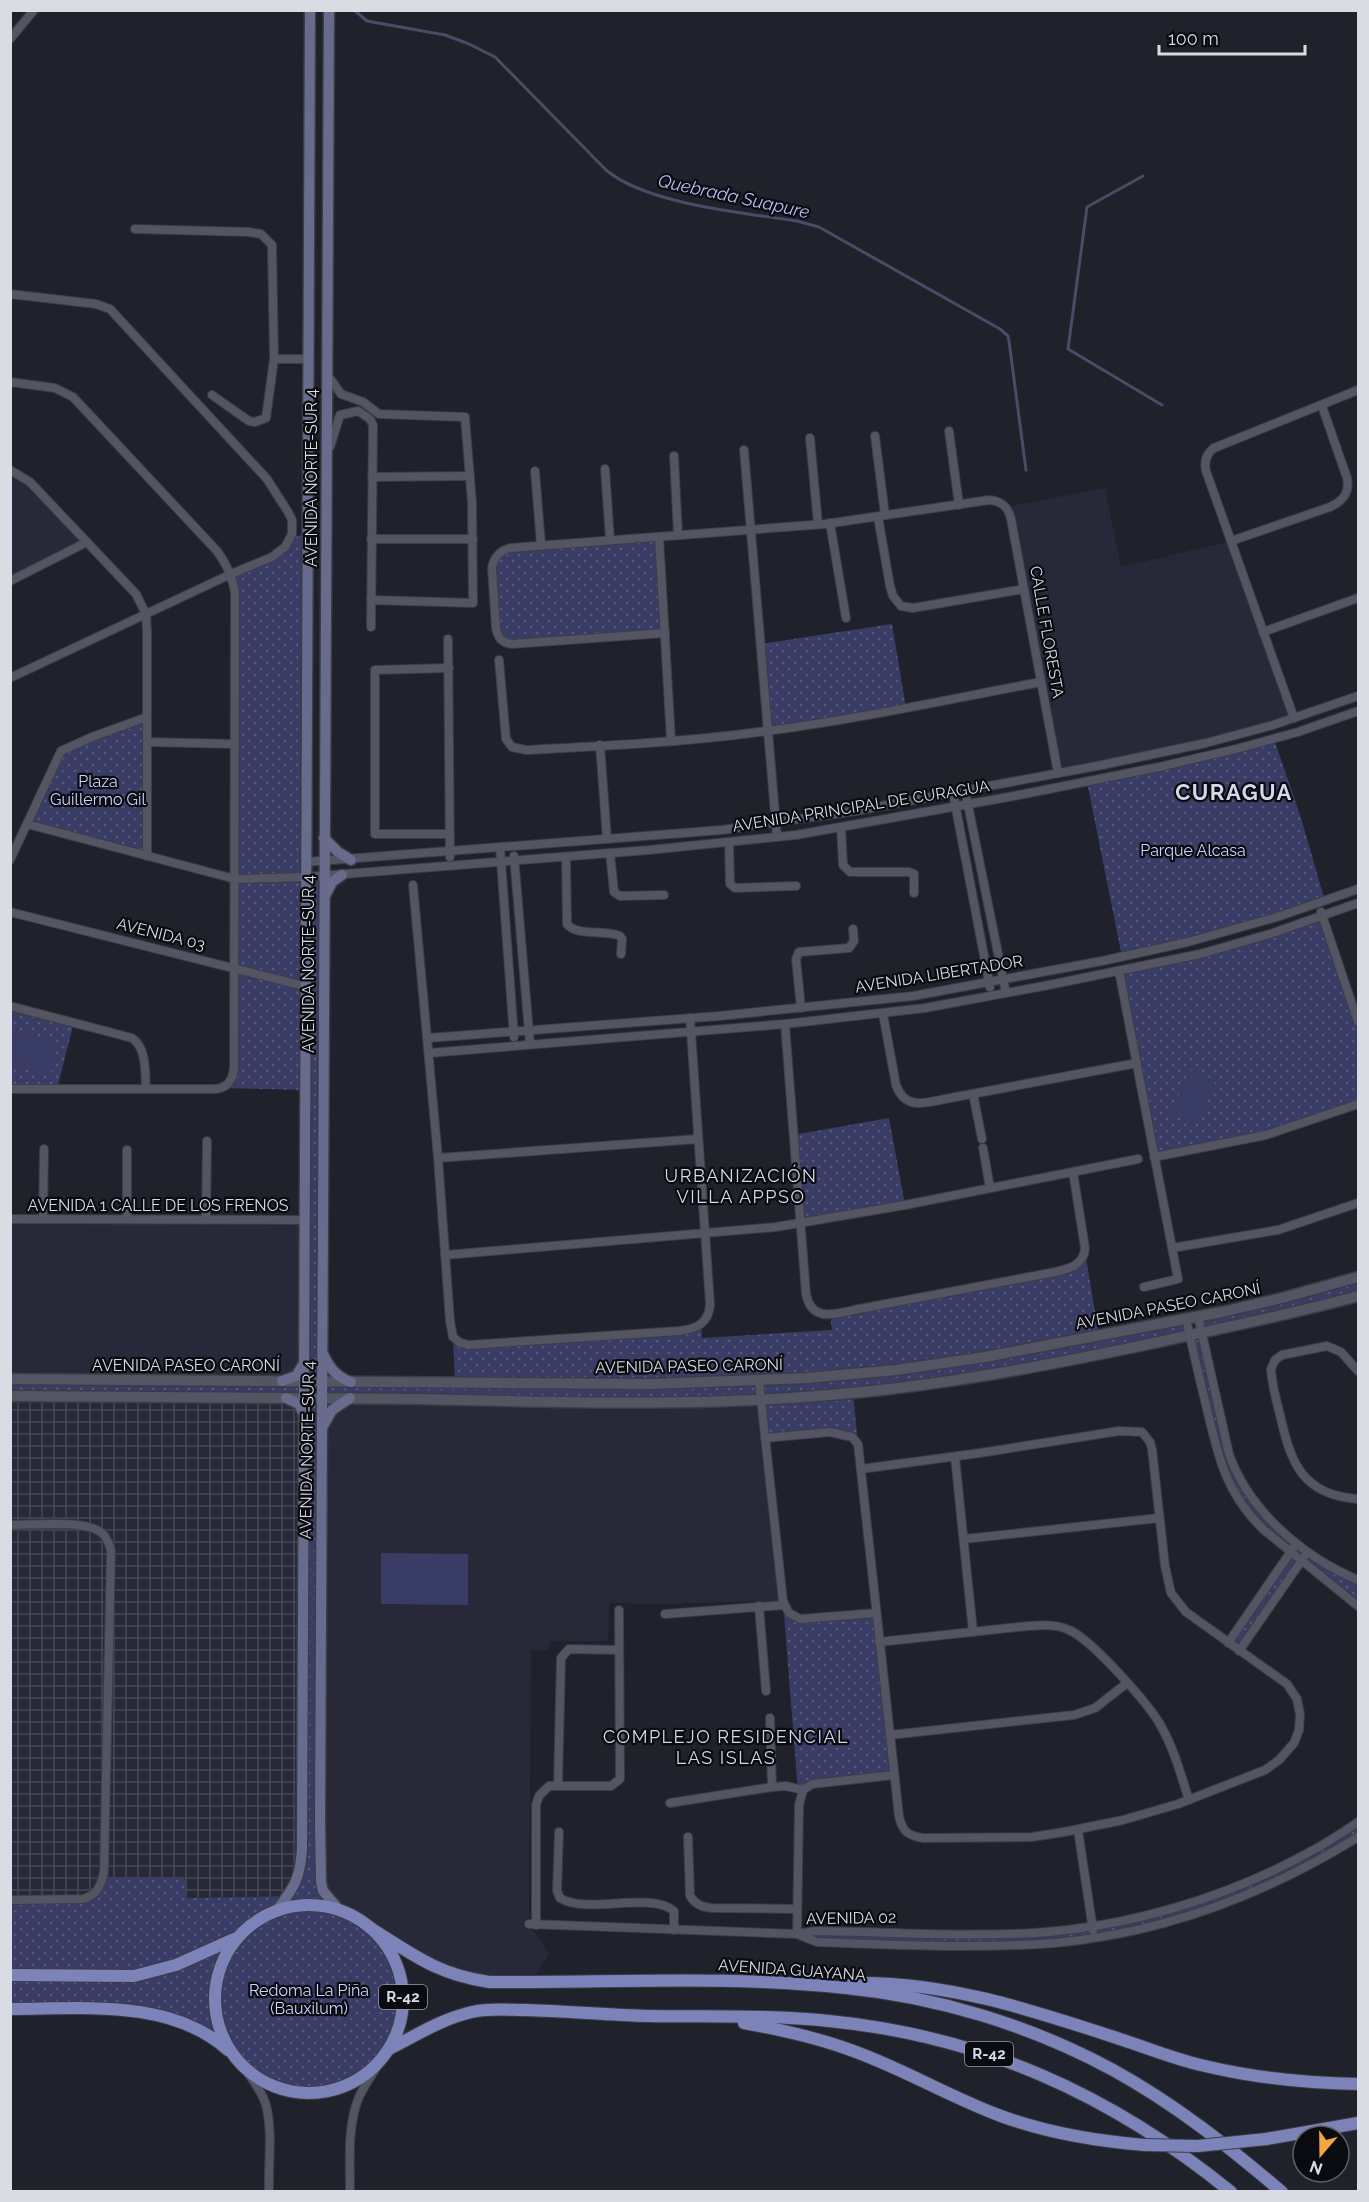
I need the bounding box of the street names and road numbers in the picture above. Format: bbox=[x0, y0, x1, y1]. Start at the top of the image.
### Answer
street label: AVENIDA NORTE-SUR 4 bbox=[302, 389, 321, 567]
street label: CALLE FLORESTA bbox=[1026, 564, 1068, 700]
street label: AVENIDA PRINCIPAL DE CURAGUA bbox=[731, 776, 991, 836]
street label: AVENIDA NORTE-SUR 4 bbox=[299, 875, 318, 1053]
street label: AVENIDA 03 bbox=[115, 914, 207, 954]
street label: AVENIDA LIBERTADOR bbox=[854, 951, 1024, 997]
street label: AVENIDA 1 CALLE DE LOS FRENOS bbox=[28, 1196, 289, 1215]
street label: AVENIDA PASEO CARONÍ bbox=[1074, 1278, 1262, 1333]
street label: AVENIDA PASEO CARONÍ bbox=[595, 1354, 783, 1377]
street label: AVENIDA PASEO CARONÍ bbox=[92, 1355, 280, 1375]
street label: AVENIDA NORTE-SUR 4 bbox=[296, 1361, 318, 1539]
street label: AVENIDA 02 bbox=[806, 1908, 896, 1928]
street label: AVENIDA GUAYANA bbox=[718, 1955, 867, 1985]
road number: R-42 bbox=[379, 1985, 427, 2009]
road number: R-42 bbox=[965, 2042, 1013, 2066]

